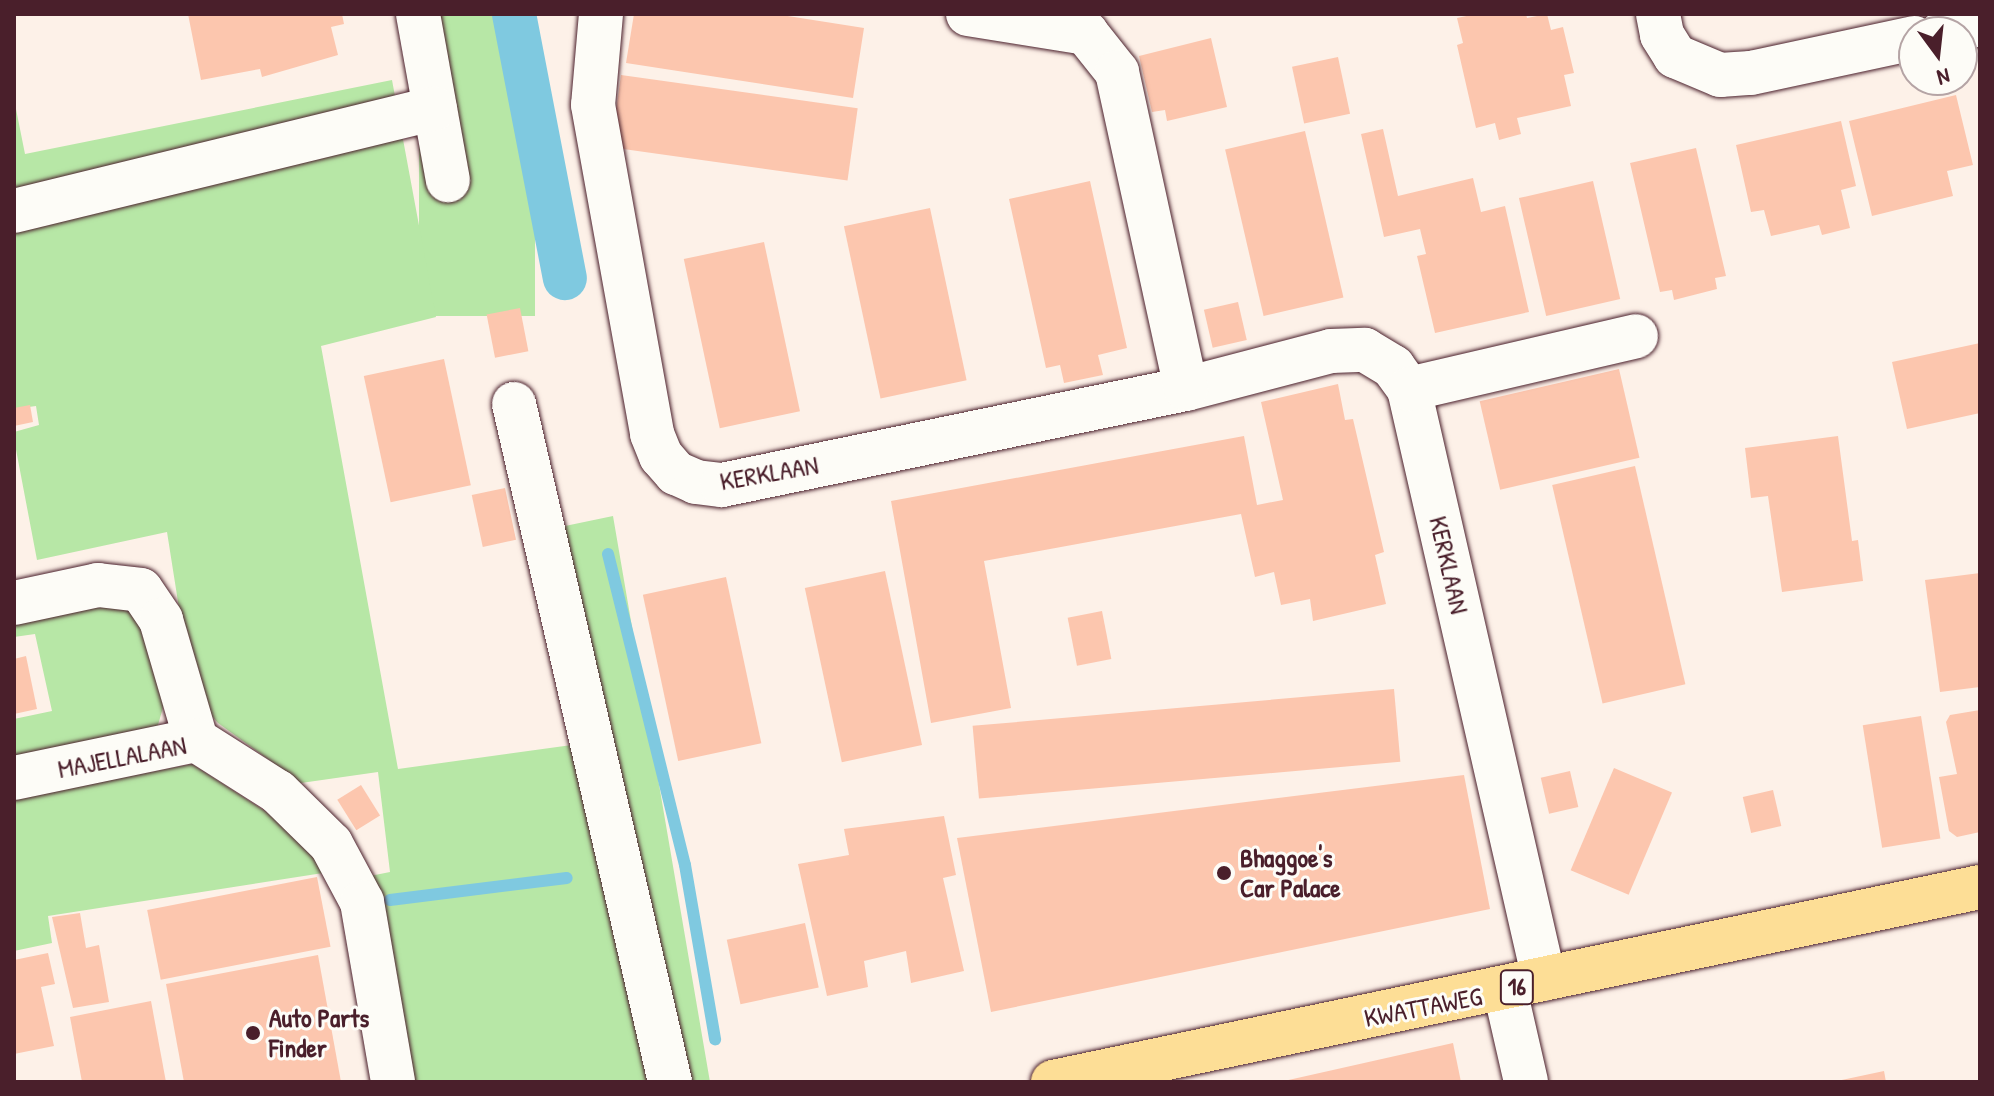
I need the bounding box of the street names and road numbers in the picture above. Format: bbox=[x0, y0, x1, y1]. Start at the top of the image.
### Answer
street label: KERKLAAN bbox=[717, 449, 821, 497]
street label: KERKLAAN bbox=[1423, 513, 1475, 617]
street label: MAJELLALAAN bbox=[55, 729, 189, 785]
road number: 16 bbox=[1499, 967, 1535, 1007]
street label: KWATTAWEG bbox=[1361, 980, 1485, 1034]

